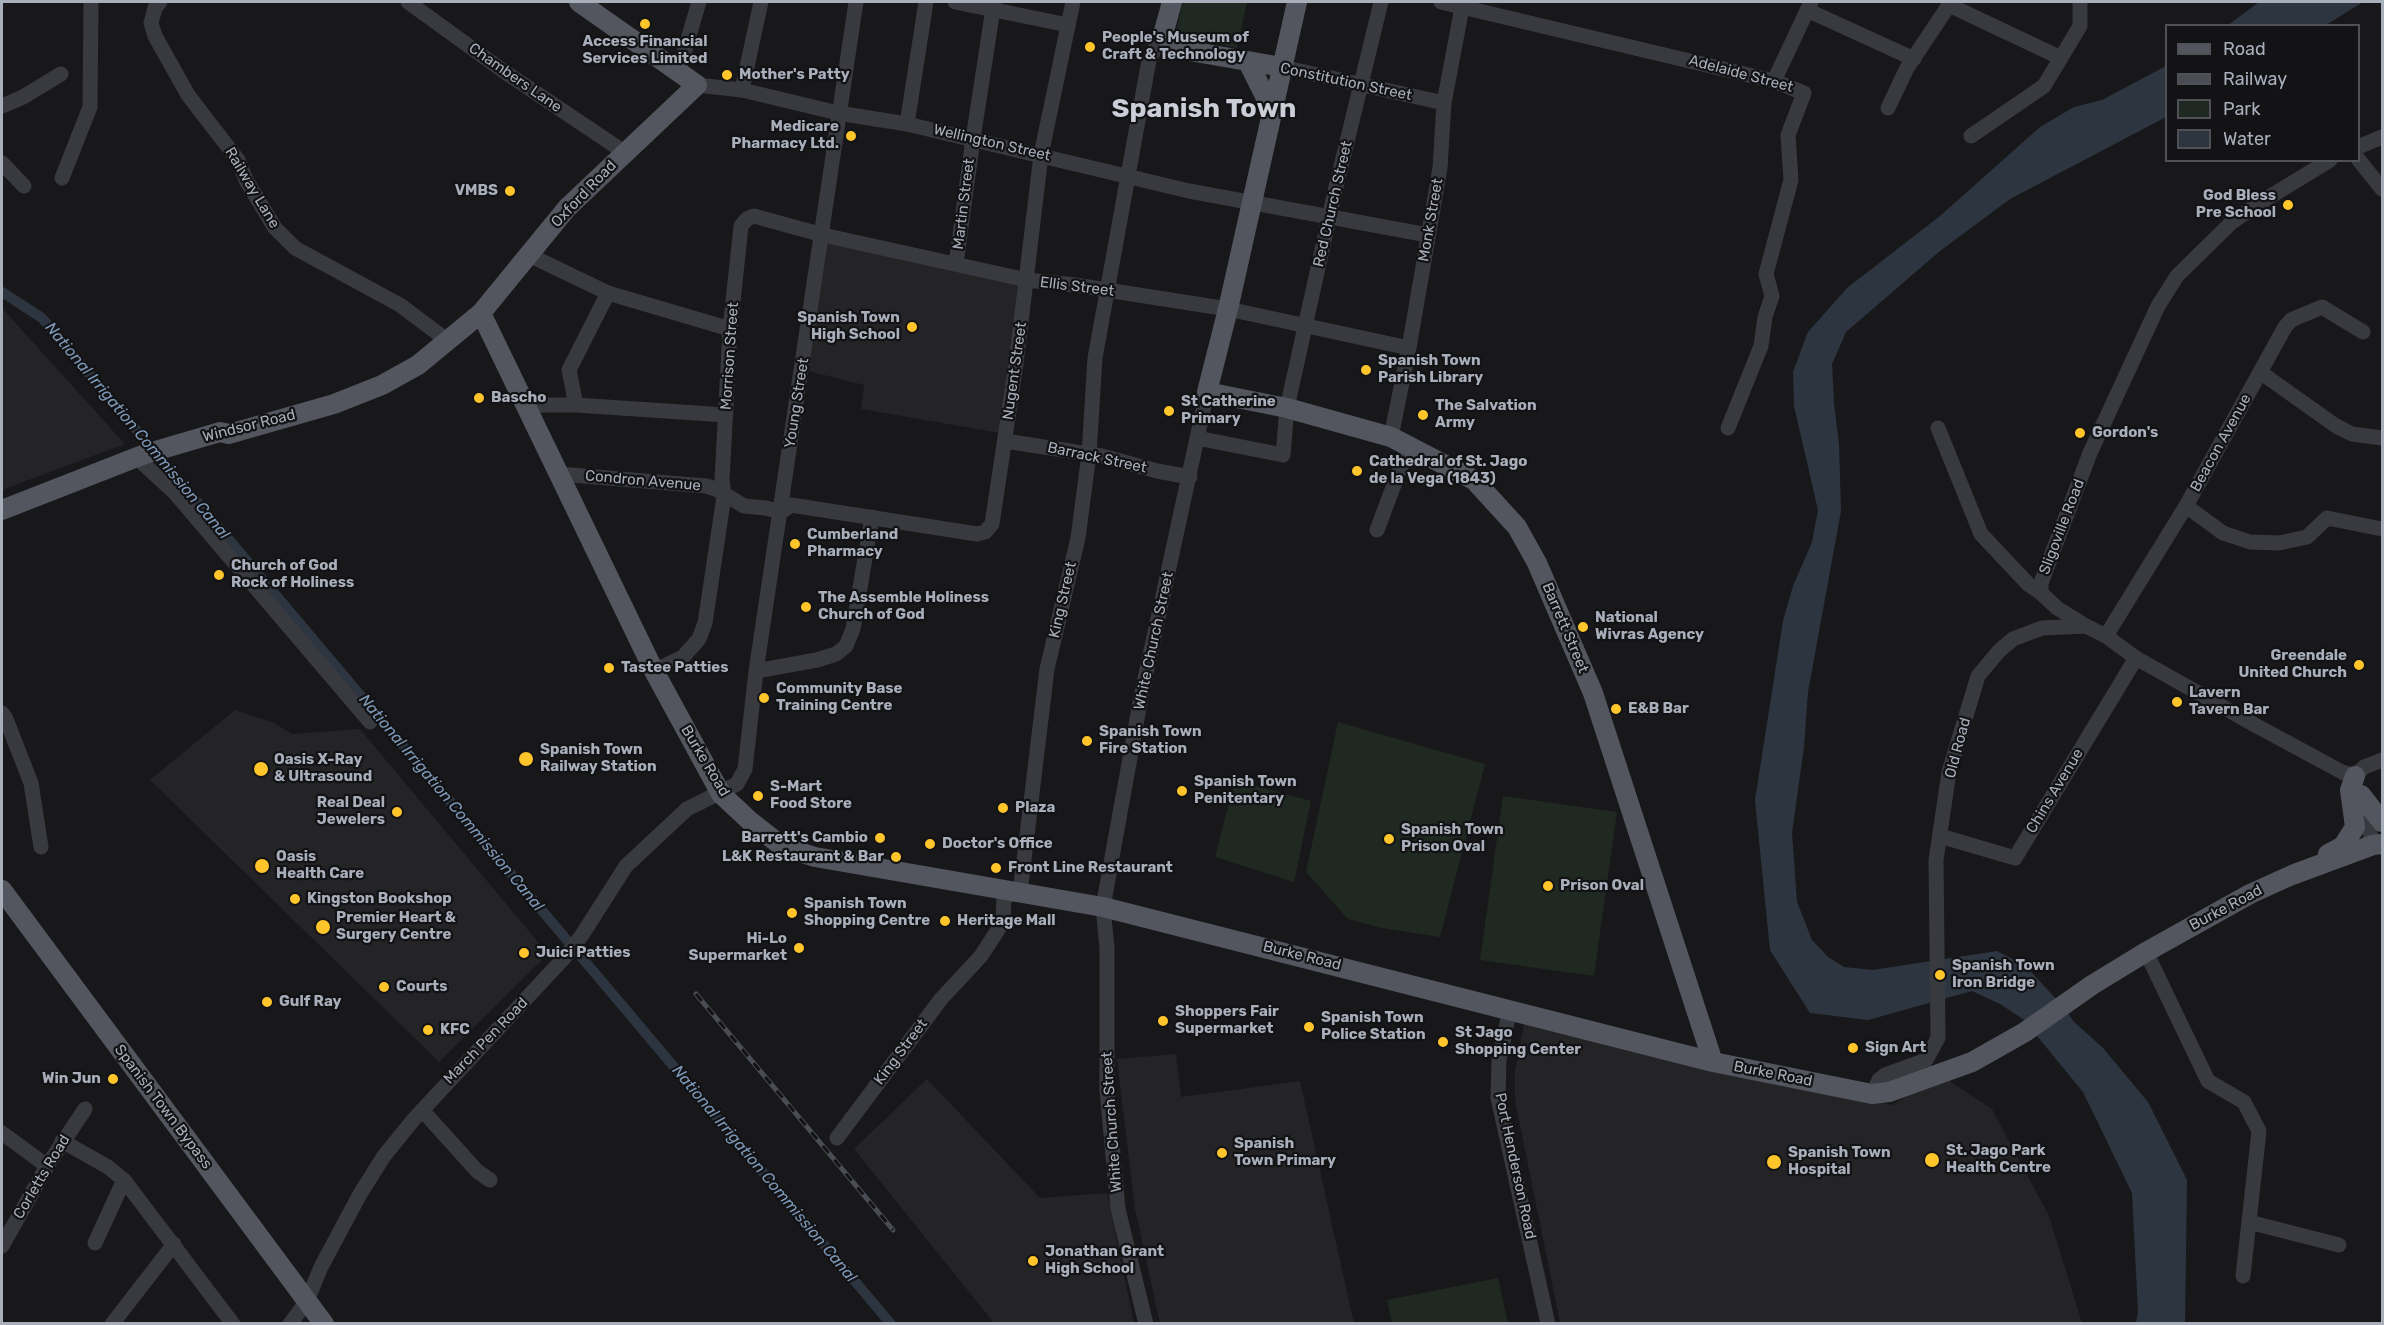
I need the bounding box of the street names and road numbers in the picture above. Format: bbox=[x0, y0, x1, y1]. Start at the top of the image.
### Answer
street label: Chambers Lane bbox=[465, 39, 565, 117]
street label: Adelaide Street bbox=[1687, 51, 1795, 97]
street label: Constitution Street bbox=[1279, 59, 1413, 105]
street label: Wellington Street bbox=[932, 121, 1052, 165]
street label: Red Church Street bbox=[1310, 139, 1356, 269]
street label: Railway Lane bbox=[221, 144, 283, 232]
street label: Oxford Road bbox=[548, 157, 620, 231]
street label: Martin Street bbox=[949, 157, 979, 251]
street label: Monk Street bbox=[1415, 177, 1447, 263]
street label: Ellis Street bbox=[1039, 274, 1115, 300]
street label: Morrison Street bbox=[717, 302, 743, 410]
street label: Nugent Street bbox=[999, 321, 1031, 421]
street label: Young Street bbox=[781, 357, 813, 449]
street label: Beacon Avenue bbox=[2187, 391, 2255, 495]
street label: Windsor Road bbox=[201, 406, 297, 446]
street label: Barrack Street bbox=[1046, 439, 1148, 477]
street label: Condron Avenue bbox=[584, 467, 702, 495]
street label: Sligoville Road bbox=[2036, 477, 2088, 577]
street label: King Street bbox=[1045, 560, 1081, 640]
street label: White Church Street bbox=[1131, 570, 1177, 712]
street label: Barrett Street bbox=[1538, 580, 1592, 676]
street label: Old Road bbox=[1941, 716, 1975, 780]
street label: Burke Road bbox=[677, 722, 733, 800]
street label: Chins Avenue bbox=[2023, 745, 2087, 837]
street label: Burke Road bbox=[2187, 881, 2265, 935]
street label: Burke Road bbox=[1261, 938, 1343, 974]
street label: March Pen Road bbox=[440, 994, 532, 1088]
street label: King Street bbox=[870, 1016, 932, 1088]
street label: Spanish Town Bypass bbox=[110, 1041, 216, 1173]
street label: White Church Street bbox=[1098, 1051, 1126, 1193]
street label: Burke Road bbox=[1732, 1058, 1814, 1090]
street label: Port Henderson Road bbox=[1491, 1091, 1539, 1241]
street label: Corletts Road bbox=[10, 1132, 74, 1222]

